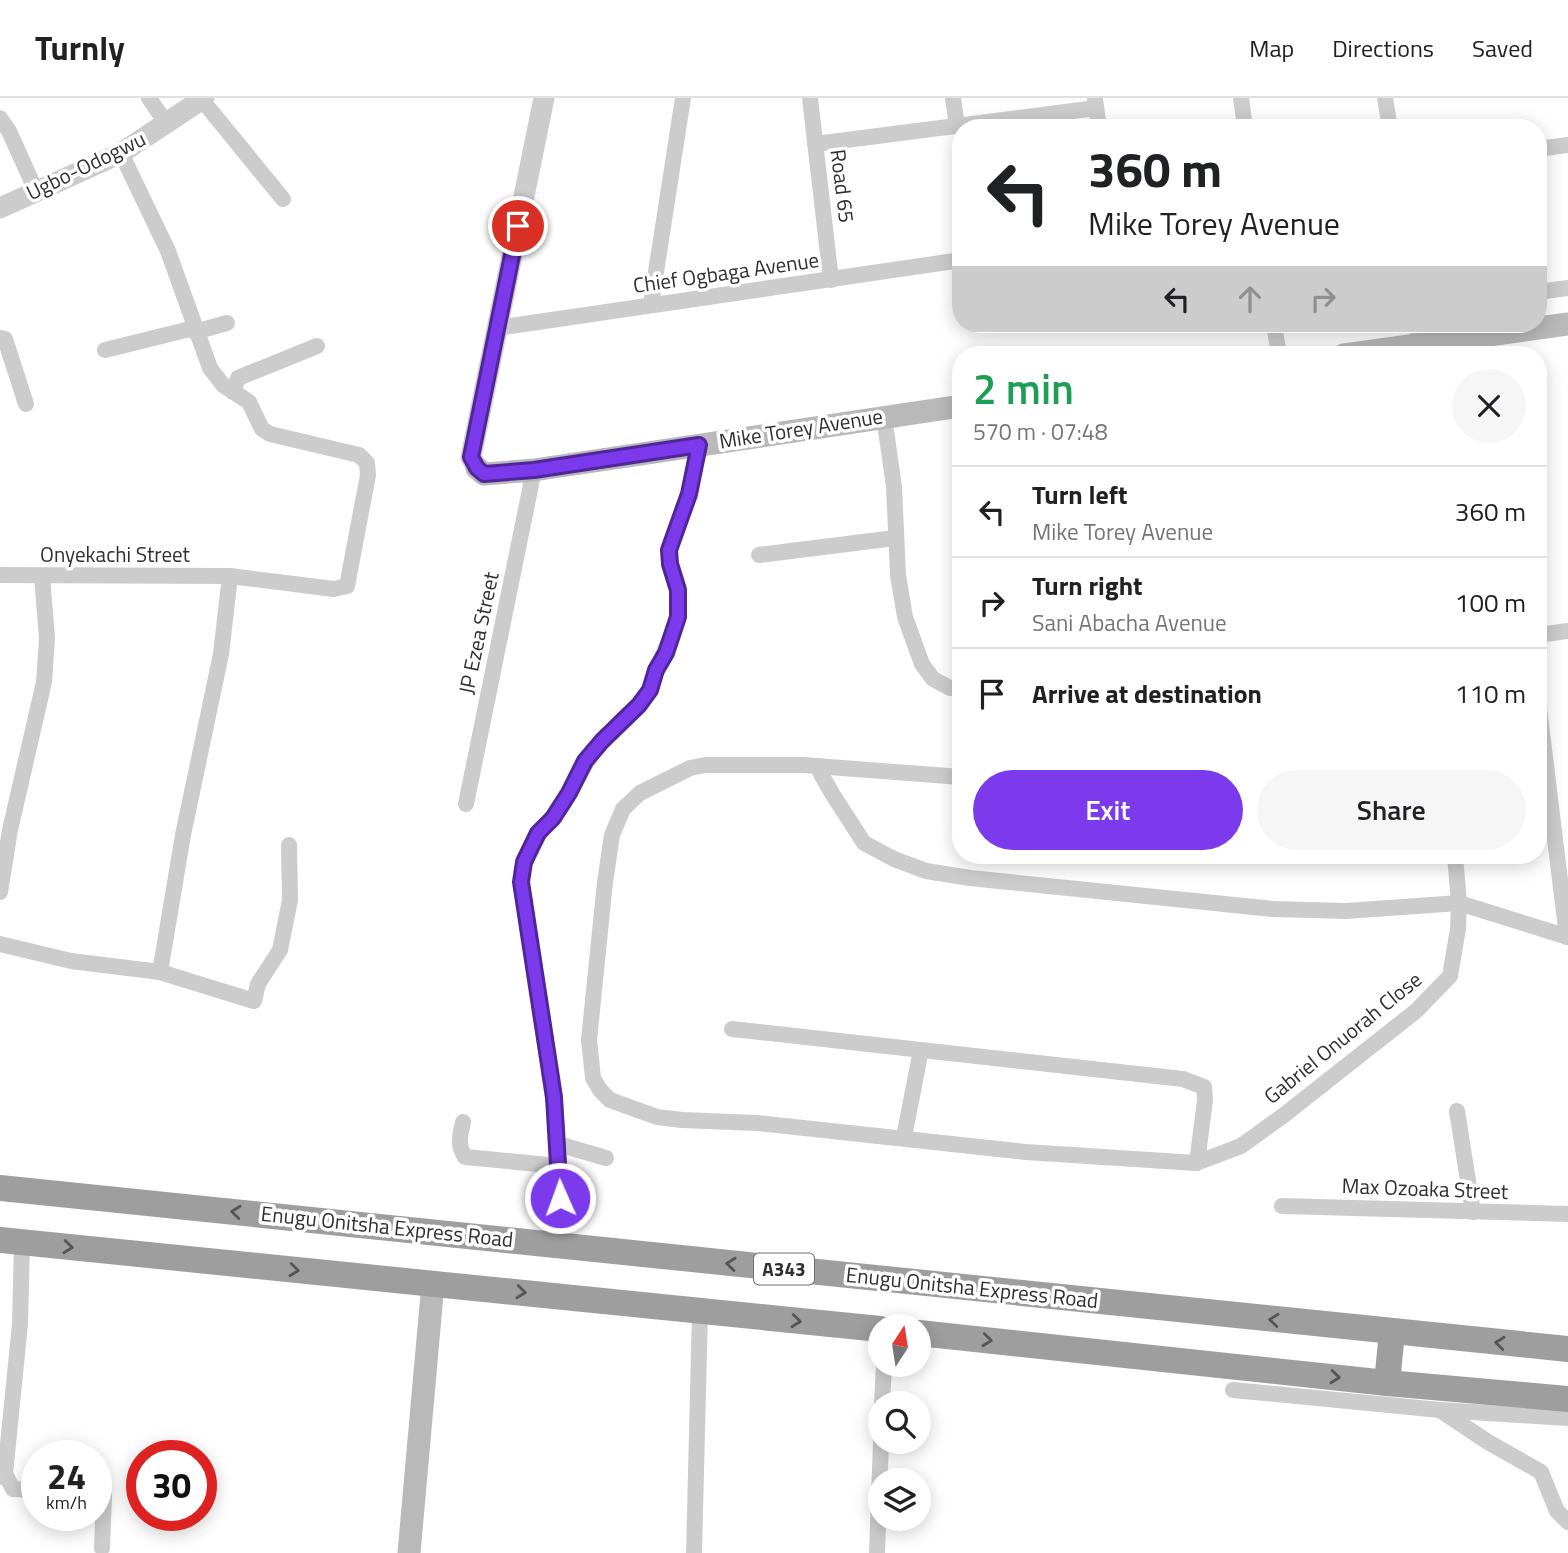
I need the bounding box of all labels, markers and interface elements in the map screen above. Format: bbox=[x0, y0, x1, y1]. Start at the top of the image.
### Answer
text: Turnly bbox=[35, 23, 125, 73]
text: Map bbox=[1249, 30, 1294, 66]
text: Directions bbox=[1332, 30, 1434, 66]
text: Saved bbox=[1472, 30, 1533, 66]
street label: Ugbo-Odogwu bbox=[20, 122, 151, 208]
text: 360 m bbox=[1088, 131, 1222, 206]
street label: Road 65 bbox=[823, 147, 863, 224]
icon: left bbox=[973, 147, 1064, 238]
pin bbox=[488, 196, 548, 256]
text: Mike Torey Avenue bbox=[1088, 199, 1340, 247]
icon: arrive bbox=[499, 207, 537, 245]
street label: Chief Ogbaga Avenue bbox=[631, 243, 821, 301]
icon: left bbox=[1158, 280, 1196, 318]
icon: ahead bbox=[1231, 280, 1269, 318]
icon: right bbox=[1304, 280, 1342, 318]
text: 2 min bbox=[973, 356, 1074, 420]
button: close bbox=[1452, 369, 1526, 443]
street label: Mike Torey Avenue bbox=[717, 399, 885, 457]
text: 570 m · 07:48 bbox=[973, 414, 1108, 449]
text: Turn left bbox=[1032, 475, 1127, 514]
text: 360 m bbox=[1455, 492, 1526, 531]
icon: left bbox=[973, 493, 1011, 531]
text: Mike Torey Avenue bbox=[1032, 514, 1213, 549]
street label: Onyekachi Street bbox=[40, 538, 191, 570]
text: Turn right bbox=[1032, 566, 1143, 605]
street label: JP Ezea Street bbox=[449, 568, 507, 697]
text: 100 m bbox=[1455, 583, 1526, 622]
icon: right bbox=[973, 584, 1011, 622]
text: Sani Abacha Avenue bbox=[1032, 605, 1227, 640]
text: Arrive at destination bbox=[1032, 674, 1262, 713]
text: 110 m bbox=[1455, 674, 1526, 713]
icon: arrive bbox=[973, 675, 1011, 713]
button: Exit bbox=[973, 770, 1243, 850]
button: Share bbox=[1257, 770, 1526, 850]
street label: Gabriel Onuorah Close bbox=[1256, 963, 1428, 1111]
position arrow bbox=[523, 1161, 597, 1235]
street label: Max Ozoaka Street bbox=[1341, 1169, 1509, 1207]
street label: Enugu Onitsha Express Road bbox=[259, 1197, 515, 1255]
one-way arrow bbox=[231, 1205, 242, 1220]
one-way arrow bbox=[63, 1239, 74, 1254]
road number: A343 bbox=[754, 1254, 814, 1284]
one-way arrow bbox=[725, 1257, 736, 1272]
street label: Enugu Onitsha Express Road bbox=[844, 1258, 1100, 1316]
one-way arrow bbox=[288, 1262, 300, 1277]
one-way arrow bbox=[515, 1285, 526, 1300]
one-way arrow bbox=[1268, 1312, 1280, 1327]
one-way arrow bbox=[790, 1313, 802, 1328]
north arrow bbox=[868, 1314, 931, 1377]
map controls bbox=[868, 1314, 931, 1531]
one-way arrow bbox=[981, 1333, 992, 1348]
one-way arrow bbox=[1494, 1336, 1505, 1351]
one-way arrow bbox=[1329, 1370, 1340, 1385]
button: search bbox=[868, 1391, 931, 1454]
speed limit sign: 30 bbox=[126, 1440, 217, 1531]
text: 24 bbox=[47, 1449, 86, 1503]
button: layers bbox=[868, 1468, 931, 1531]
text: km/h bbox=[46, 1489, 87, 1516]

